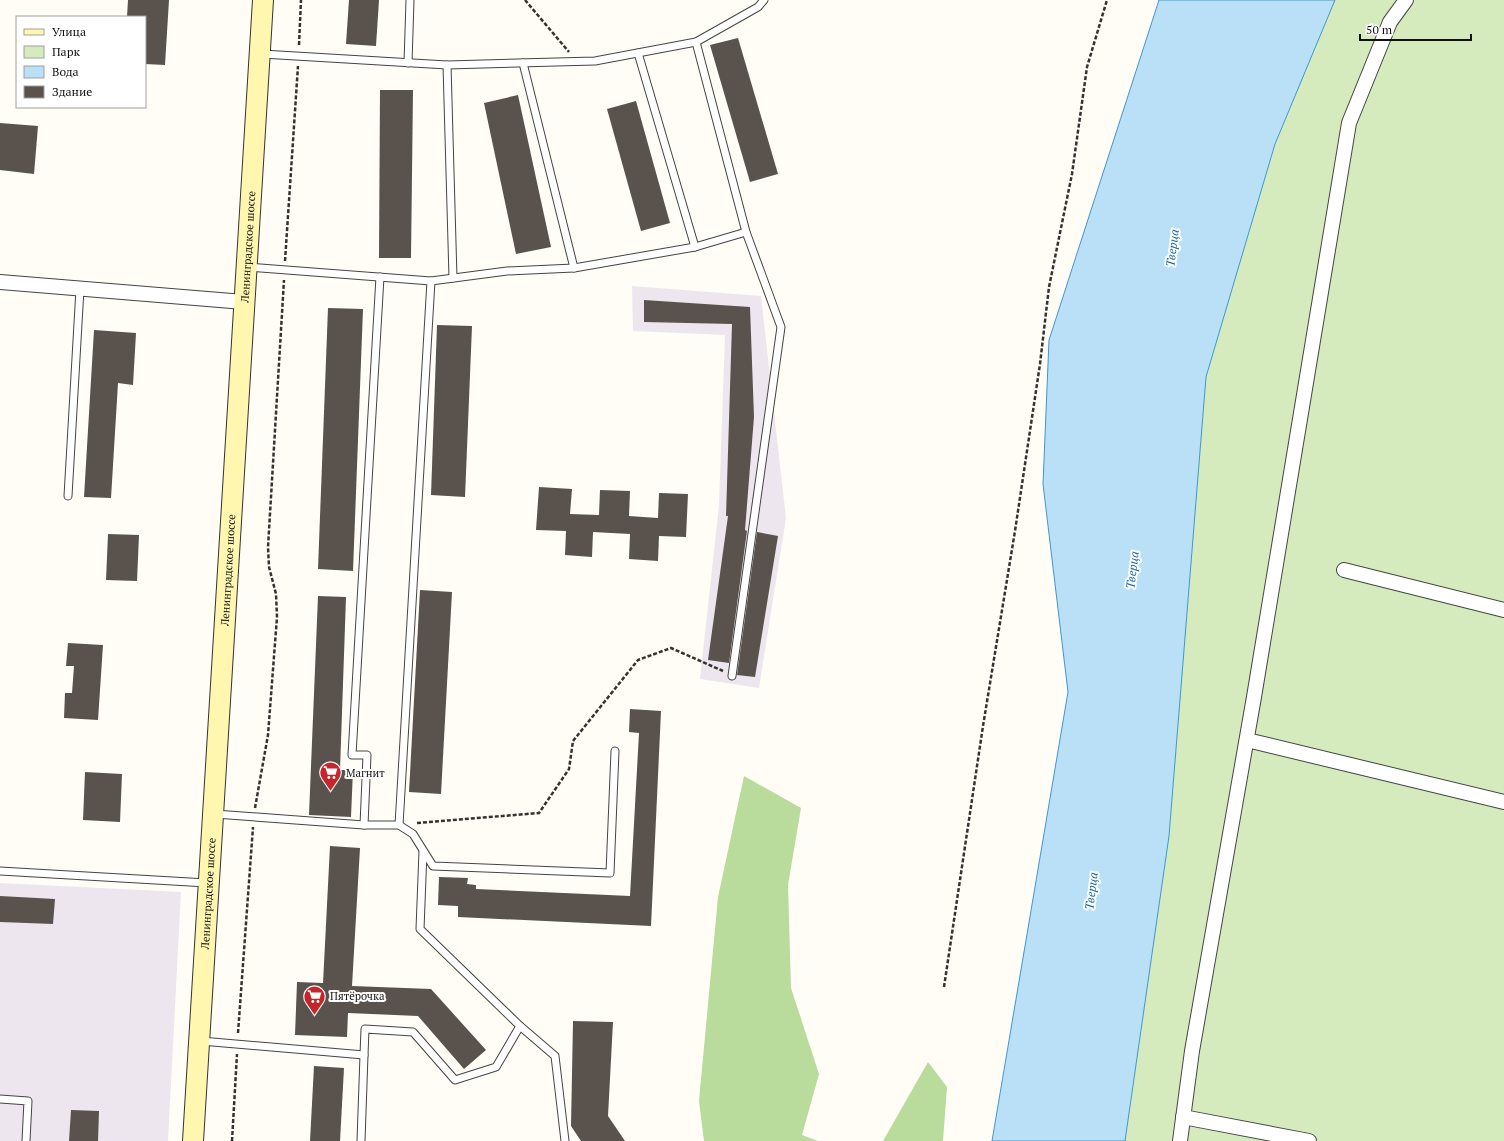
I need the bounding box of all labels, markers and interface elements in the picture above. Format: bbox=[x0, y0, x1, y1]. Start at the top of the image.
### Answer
legend bbox=[16, 16, 146, 108]
scale bar bbox=[1360, 16, 1471, 42]
text: 50 m bbox=[1366, 22, 1393, 37]
text: Улица bbox=[52, 24, 86, 39]
text: Парк bbox=[52, 44, 80, 59]
text: Вода bbox=[52, 64, 79, 79]
text: Здание bbox=[52, 84, 92, 99]
street label: Ленинградское шоссе bbox=[237, 190, 258, 304]
water label: Тверца bbox=[1162, 228, 1182, 268]
street label: Ленинградское шоссе bbox=[218, 513, 238, 627]
water label: Тверца bbox=[1122, 550, 1142, 590]
supermarket icon: Магнит bbox=[318, 760, 344, 793]
place label: Магнит bbox=[346, 766, 385, 780]
street label: Ленинградское шоссе bbox=[198, 837, 219, 951]
water label: Тверца bbox=[1081, 871, 1101, 911]
supermarket icon: Пятёрочка bbox=[301, 983, 327, 1016]
place label: Пятёрочка bbox=[330, 989, 385, 1003]

